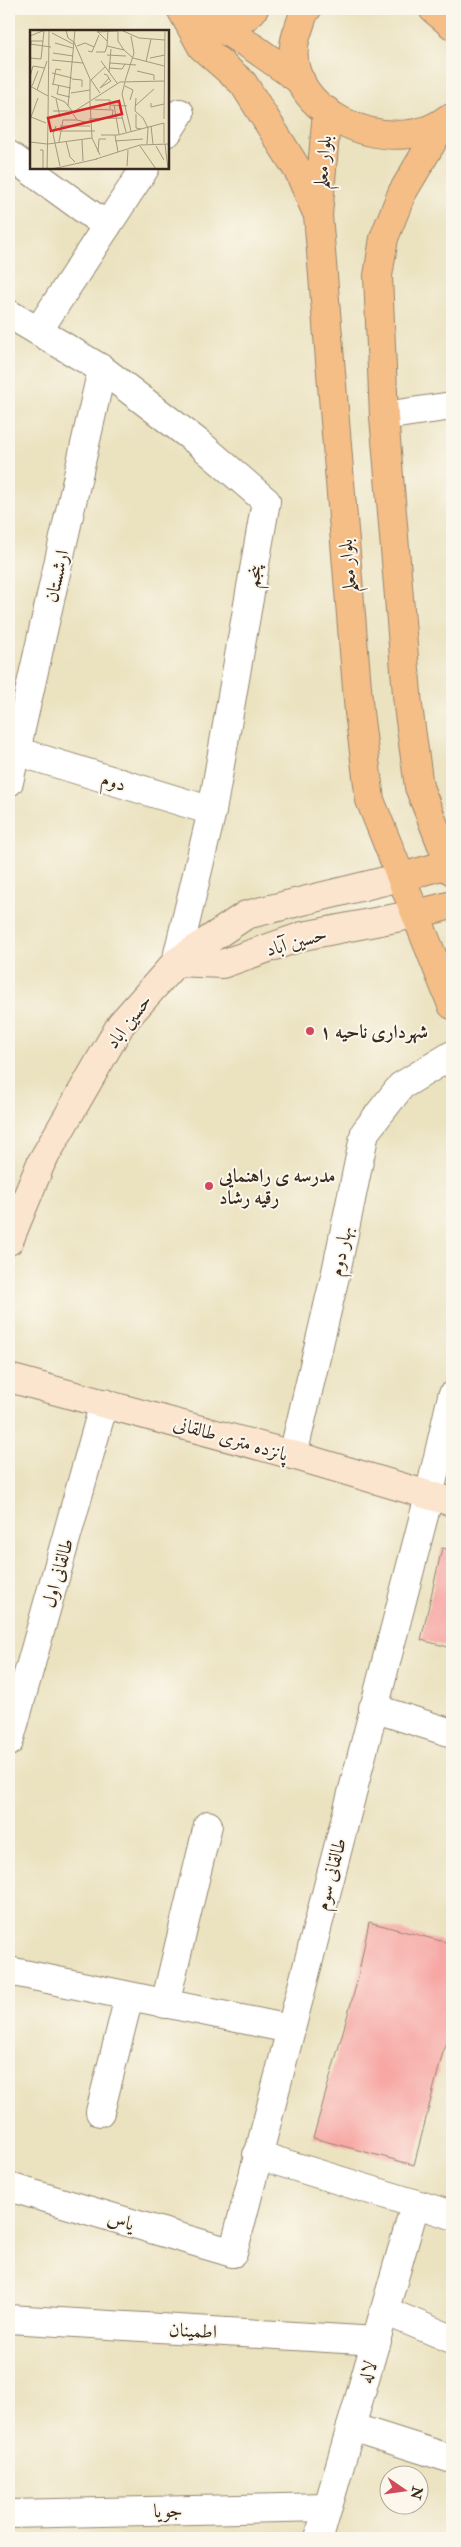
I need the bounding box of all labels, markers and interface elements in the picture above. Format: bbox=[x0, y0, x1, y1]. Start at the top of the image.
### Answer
inset map bbox=[30, 30, 169, 169]
street label: بلوار معلم bbox=[309, 134, 344, 191]
street label: بلوار معلم bbox=[334, 537, 369, 594]
street label: ارشستان bbox=[39, 548, 75, 605]
street label: پنجم bbox=[240, 561, 274, 591]
street label: دوم bbox=[97, 767, 129, 801]
street label: حسین آباد bbox=[263, 922, 330, 962]
street label: حسین اباد bbox=[100, 989, 157, 1054]
place label: شهرداری ناحیه ۱ bbox=[320, 1020, 428, 1044]
marker: شهرداری ناحیه ۱ bbox=[304, 1025, 316, 1037]
place label: مدرسه ی راهنمایی رقیه رشاد bbox=[218, 1164, 335, 1210]
marker: مدرسه ی راهنمایی رقیه رشاد bbox=[203, 1180, 215, 1192]
street label: بهار دوم bbox=[324, 1224, 362, 1279]
street label: پانزده متری طالقانی bbox=[170, 1411, 292, 1468]
street label: طالقانی اول bbox=[37, 1536, 79, 1611]
street label: طالقانی سوم bbox=[310, 1835, 356, 1914]
street label: یاس bbox=[105, 2206, 138, 2237]
street label: اطمینان bbox=[168, 2318, 218, 2344]
street label: لاله bbox=[353, 2358, 383, 2386]
north arrow bbox=[378, 2464, 428, 2514]
text: N bbox=[406, 2484, 426, 2501]
street label: جویا bbox=[153, 2499, 183, 2523]

